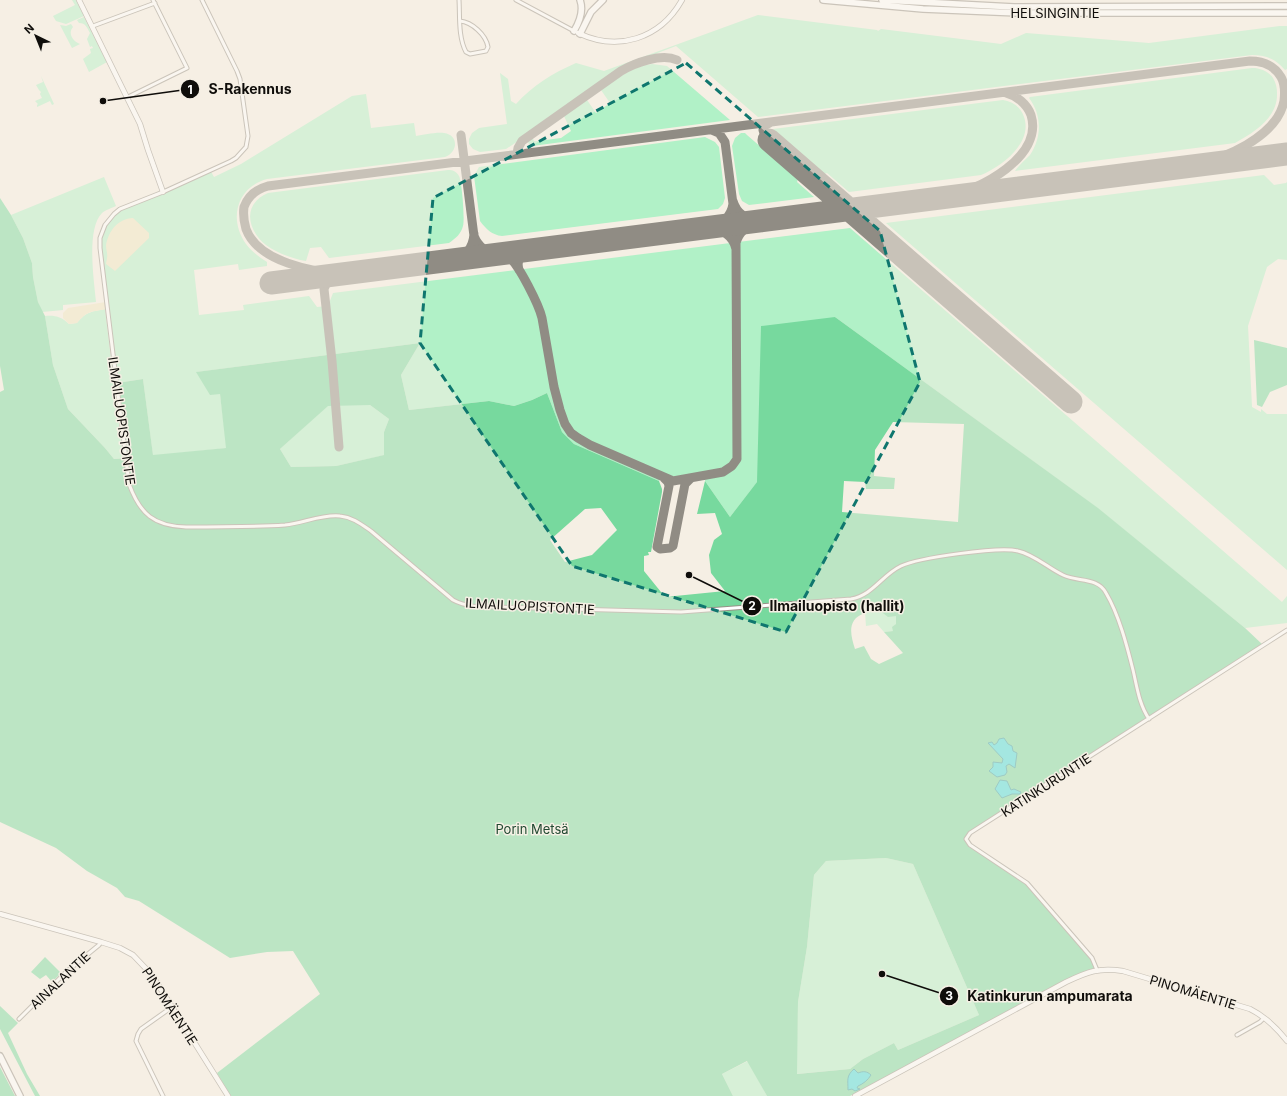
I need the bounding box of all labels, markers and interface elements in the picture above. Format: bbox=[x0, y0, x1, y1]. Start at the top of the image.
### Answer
street label: HELSINGINTIE bbox=[1010, 5, 1100, 21]
north arrow bbox=[16, 16, 56, 56]
text: N bbox=[21, 21, 37, 37]
callout: S-Rakennus bbox=[180, 76, 299, 102]
text: S-Rakennus bbox=[208, 80, 292, 97]
text: 1 bbox=[187, 82, 193, 97]
street label: ILMAILUOPISTONTIE bbox=[105, 356, 139, 486]
callout: Ilmailuopisto (hallit) bbox=[742, 593, 913, 619]
street label: ILMAILUOPISTONTIE bbox=[465, 595, 595, 617]
text: Ilmailuopisto (hallit) bbox=[769, 597, 905, 614]
text: 2 bbox=[748, 598, 756, 613]
street label: KATINKURUNTIE bbox=[998, 750, 1094, 820]
park label: Porin Metsä bbox=[495, 821, 569, 837]
street label: AINALANTIE bbox=[26, 948, 94, 1012]
street label: PINOMÄENTIE bbox=[139, 964, 201, 1048]
street label: PINOMÄENTIE bbox=[1148, 971, 1238, 1013]
callout: Katinkurun ampumarata bbox=[939, 983, 1141, 1009]
text: Katinkurun ampumarata bbox=[967, 987, 1133, 1004]
text: 3 bbox=[945, 988, 953, 1003]

